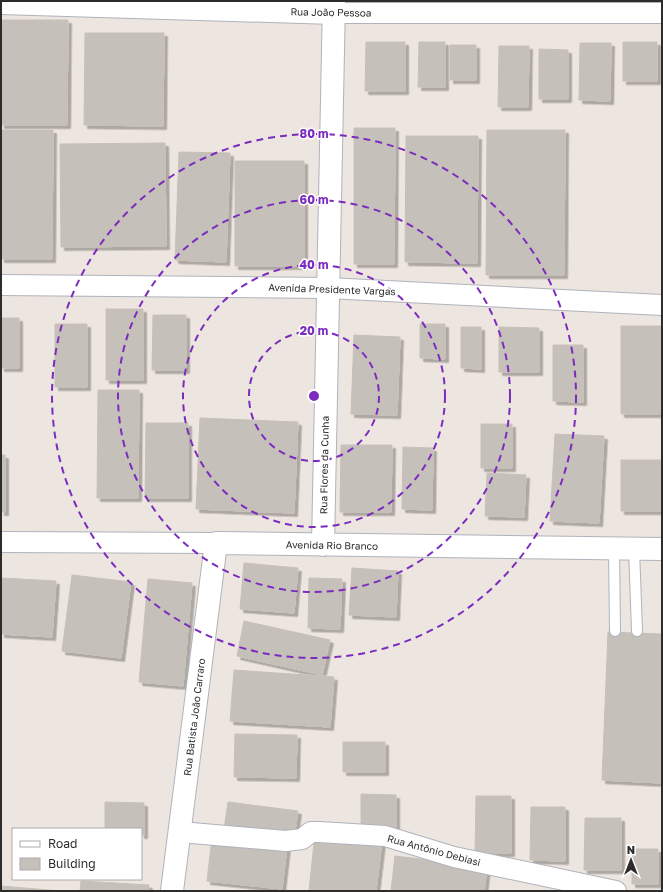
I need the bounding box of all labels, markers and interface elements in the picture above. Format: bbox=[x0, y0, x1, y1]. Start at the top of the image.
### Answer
street label: Rua João Pessoa bbox=[290, 5, 372, 19]
text: 80 m bbox=[300, 126, 328, 141]
text: 60 m bbox=[300, 192, 328, 207]
text: 40 m bbox=[300, 257, 328, 272]
street label: Avenida Presidente Vargas bbox=[268, 281, 396, 297]
text: 20 m bbox=[300, 323, 328, 338]
centre of rings bbox=[307, 389, 321, 403]
street label: Rua Flores da Cunha bbox=[317, 416, 331, 514]
street label: Avenida Rio Branco bbox=[286, 538, 378, 552]
street label: Rua Batista João Carraro bbox=[181, 657, 207, 777]
legend bbox=[12, 828, 142, 880]
street label: Rua Antônio Debiasi bbox=[386, 832, 482, 868]
text: Road bbox=[48, 836, 77, 851]
north arrow bbox=[611, 840, 651, 880]
text: N bbox=[627, 843, 635, 856]
text: Building bbox=[48, 856, 96, 871]

